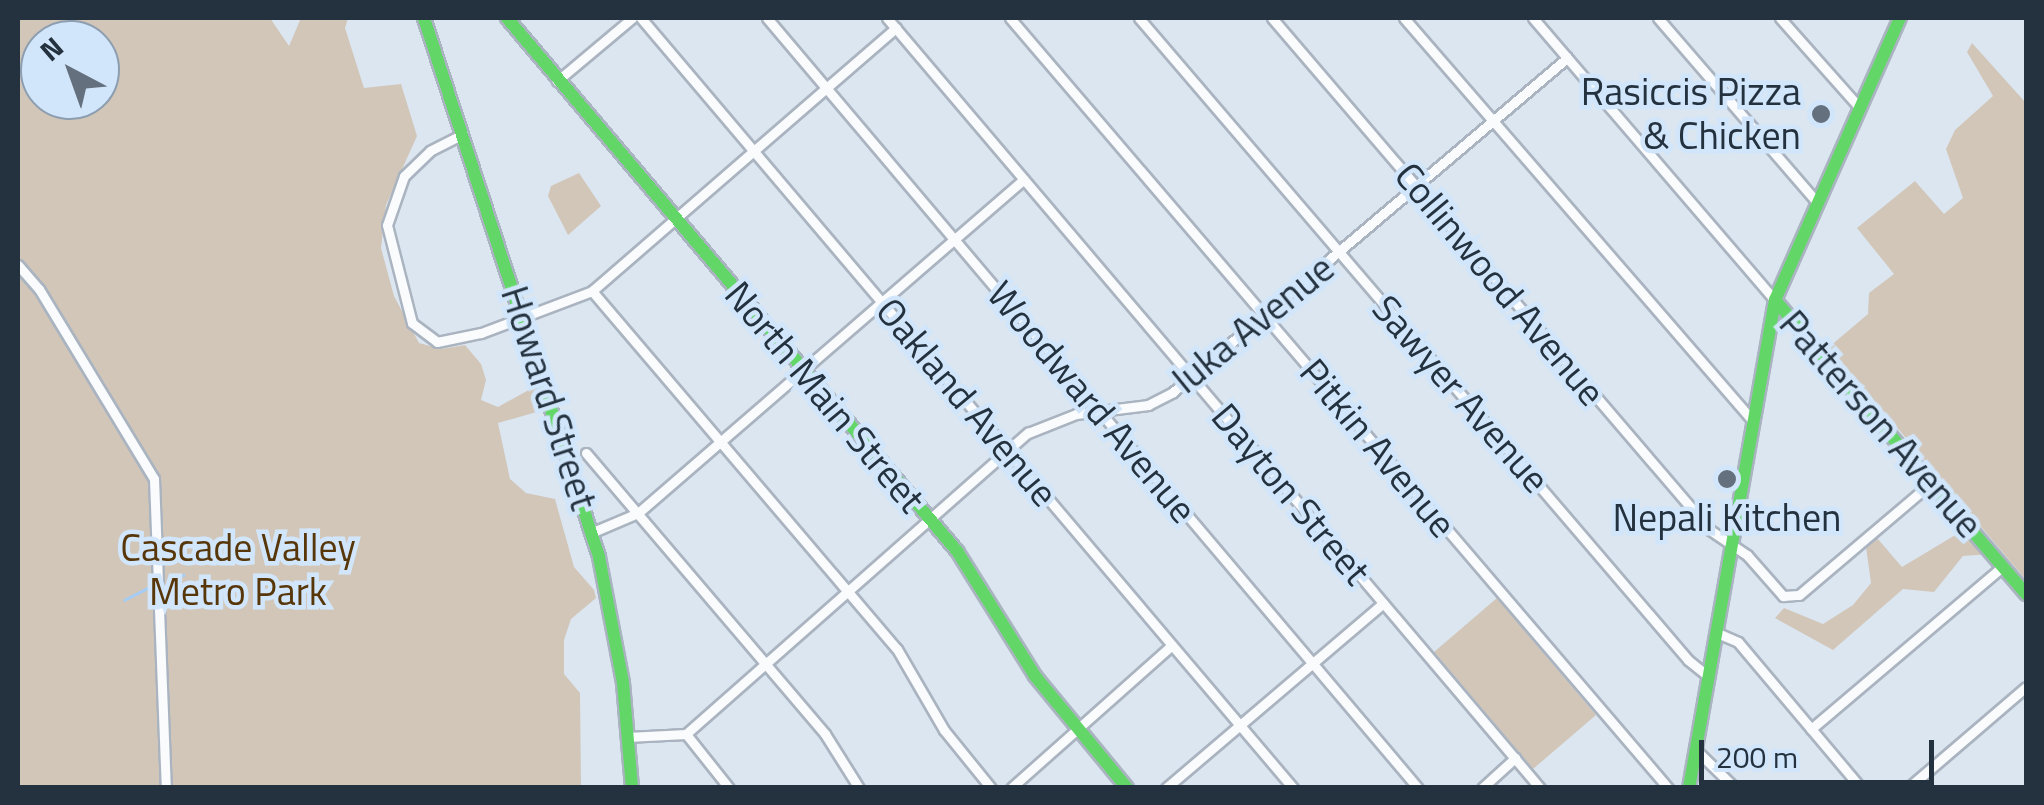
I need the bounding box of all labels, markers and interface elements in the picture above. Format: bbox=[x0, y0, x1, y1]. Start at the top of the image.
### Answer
north arrow bbox=[20, 20, 120, 120]
text: N bbox=[30, 26, 73, 71]
place label: Rasiccis Pizza & Chicken bbox=[1581, 69, 1801, 158]
marker: Rasiccis Pizza & Chicken bbox=[1810, 103, 1832, 125]
street label: Collinwood Avenue bbox=[1385, 153, 1615, 415]
street label: Iuka Avenue bbox=[1163, 245, 1343, 403]
street label: North Main Street bbox=[715, 272, 935, 522]
street label: Woodward Avenue bbox=[978, 272, 1206, 532]
street label: Howard Street bbox=[491, 281, 607, 515]
street label: Sawyer Avenue bbox=[1363, 286, 1559, 502]
street label: Oakland Avenue bbox=[867, 289, 1067, 515]
street label: Patterson Avenue bbox=[1770, 301, 1992, 547]
street label: Pitkin Avenue bbox=[1290, 350, 1466, 546]
street label: Dayton Street bbox=[1202, 394, 1380, 594]
marker: Nepali Kitchen bbox=[1716, 468, 1738, 490]
place label: Nepali Kitchen bbox=[1612, 495, 1842, 541]
park label: Cascade Valley Metro Park bbox=[120, 525, 356, 614]
scale bar bbox=[1704, 720, 1939, 782]
text: 200 m bbox=[1716, 734, 1798, 780]

